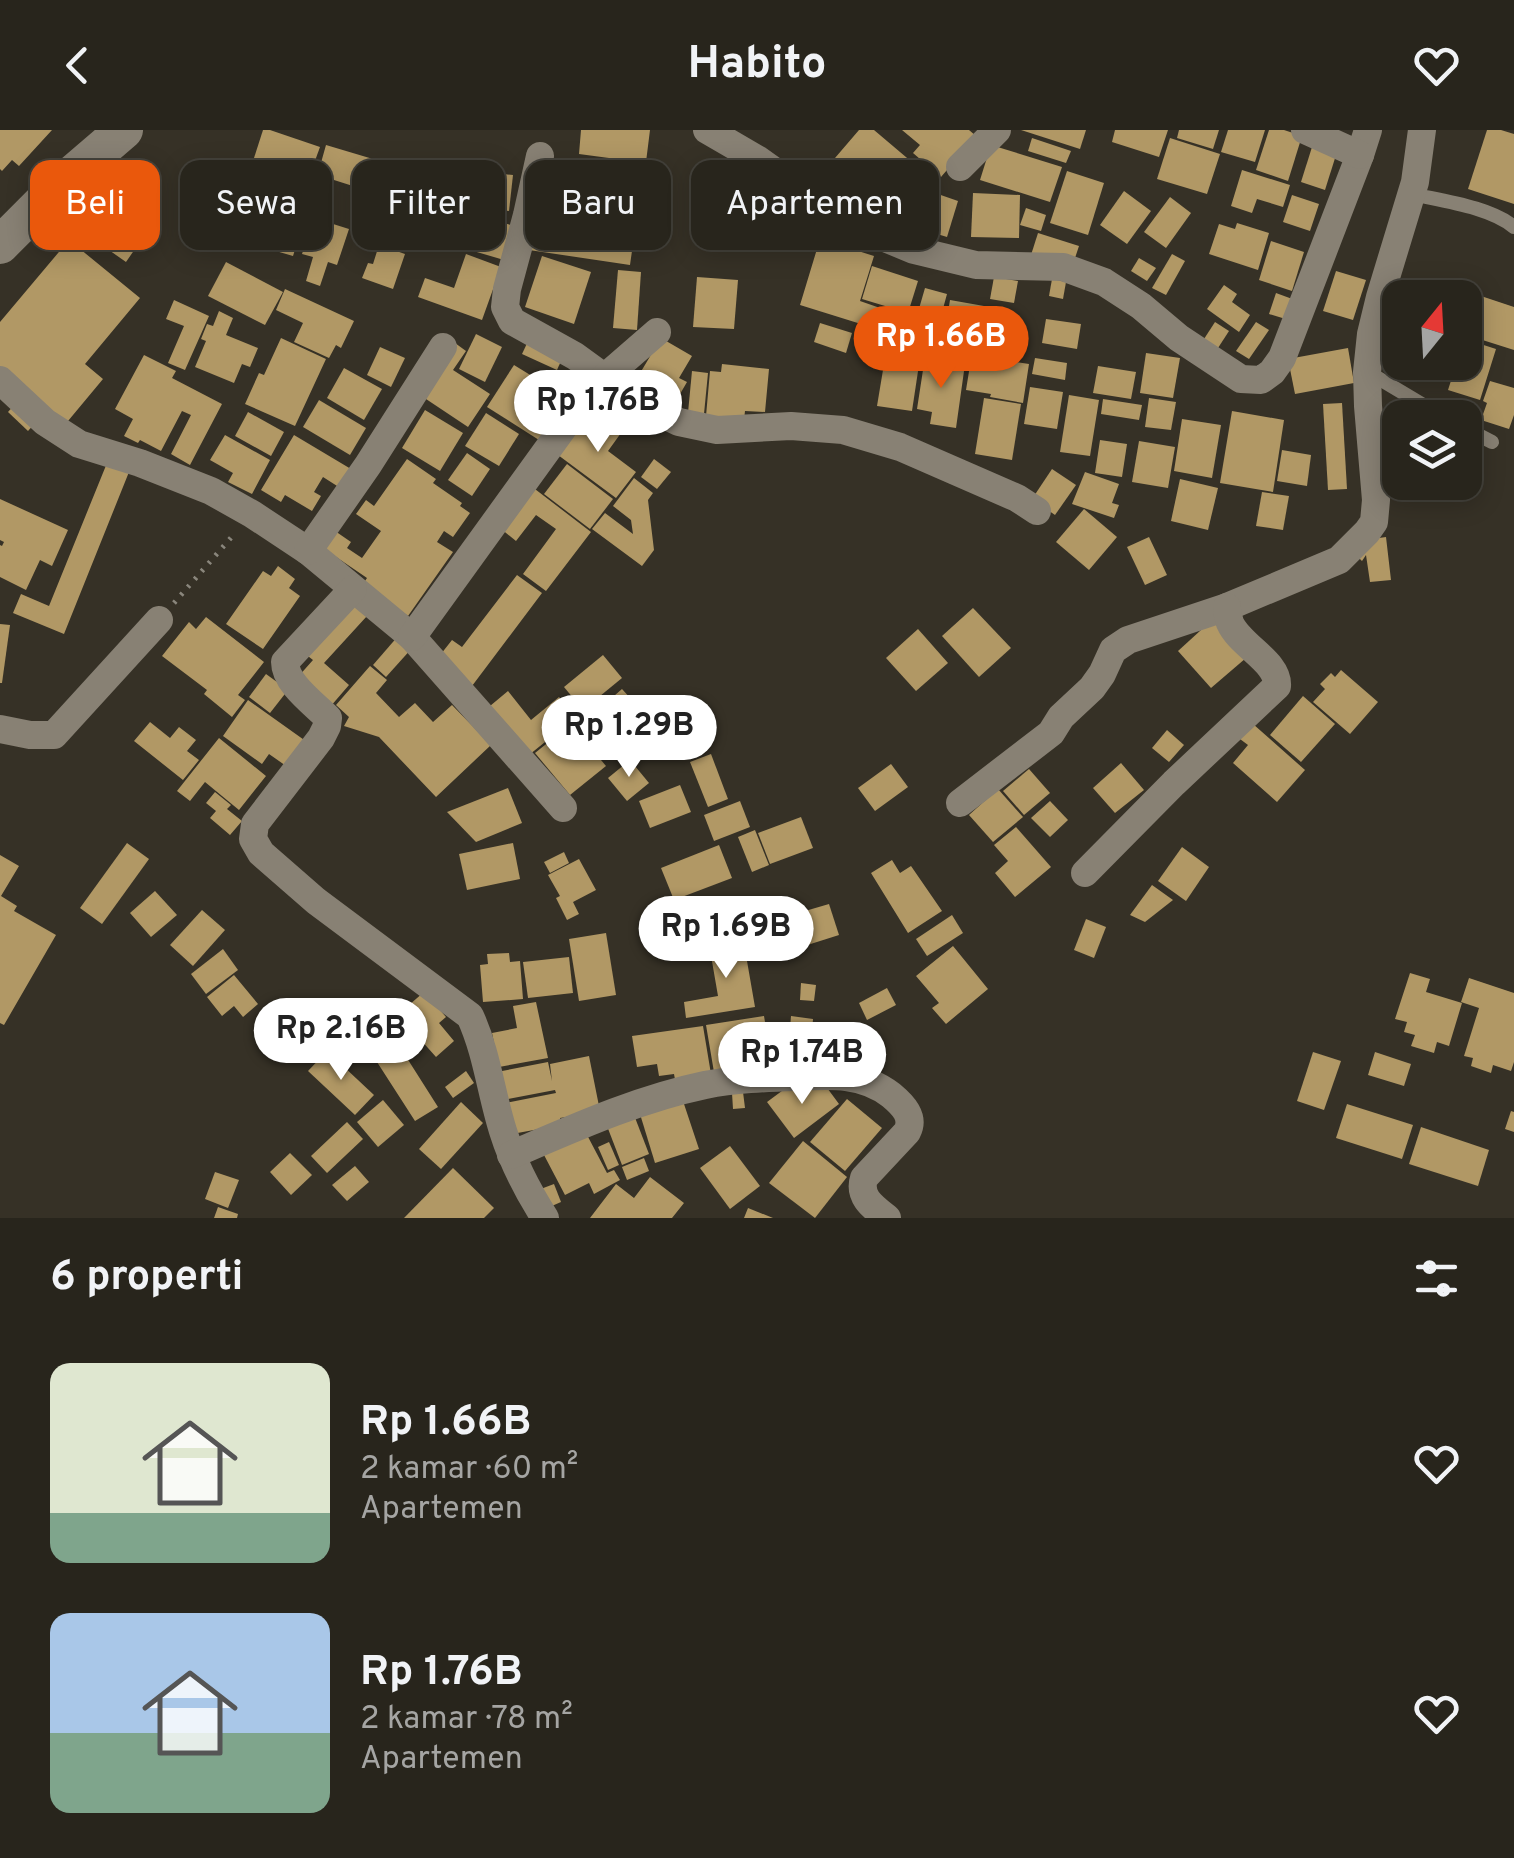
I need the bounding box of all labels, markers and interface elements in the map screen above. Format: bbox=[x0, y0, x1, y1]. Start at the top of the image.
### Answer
text: Habito bbox=[687, 37, 827, 94]
icon: back bbox=[50, 38, 105, 93]
icon: heart bbox=[1409, 38, 1464, 93]
chip: Beli bbox=[30, 160, 160, 250]
chip: Sewa bbox=[180, 160, 332, 250]
chip: Filter bbox=[352, 160, 505, 250]
chip: Baru bbox=[525, 160, 671, 250]
chip: Apartemen bbox=[691, 160, 939, 250]
north arrow bbox=[1382, 280, 1482, 380]
map controls bbox=[1382, 280, 1482, 500]
pin: Rp 1.66B bbox=[838, 306, 1044, 391]
text: Rp 1.66B bbox=[876, 318, 1006, 358]
pin: Rp 1.76B bbox=[495, 370, 701, 455]
text: Rp 1.76B bbox=[536, 382, 660, 422]
button: layers bbox=[1382, 400, 1482, 500]
pin: Rp 1.29B bbox=[526, 695, 732, 780]
text: Rp 1.29B bbox=[564, 707, 694, 747]
pin: Rp 1.69B bbox=[623, 896, 829, 981]
text: Rp 1.69B bbox=[661, 908, 791, 948]
pin: Rp 2.16B bbox=[238, 998, 444, 1083]
text: Rp 2.16B bbox=[276, 1010, 406, 1050]
pin: Rp 1.74B bbox=[699, 1022, 905, 1107]
text: Rp 1.74B bbox=[740, 1034, 864, 1074]
icon: filters bbox=[1409, 1251, 1464, 1306]
text: 6 properti bbox=[50, 1252, 243, 1305]
text: Rp 1.66B bbox=[360, 1397, 532, 1450]
icon: home bbox=[130, 1403, 250, 1523]
icon: heart bbox=[1409, 1436, 1464, 1491]
text: 2 kamar · 60 m² bbox=[360, 1450, 578, 1490]
text: Apartemen bbox=[360, 1490, 523, 1530]
text: Rp 1.76B bbox=[360, 1647, 523, 1700]
icon: home bbox=[130, 1653, 250, 1773]
icon: heart bbox=[1409, 1686, 1464, 1741]
text: 2 kamar · 78 m² bbox=[360, 1700, 573, 1740]
text: Apartemen bbox=[360, 1740, 523, 1780]

